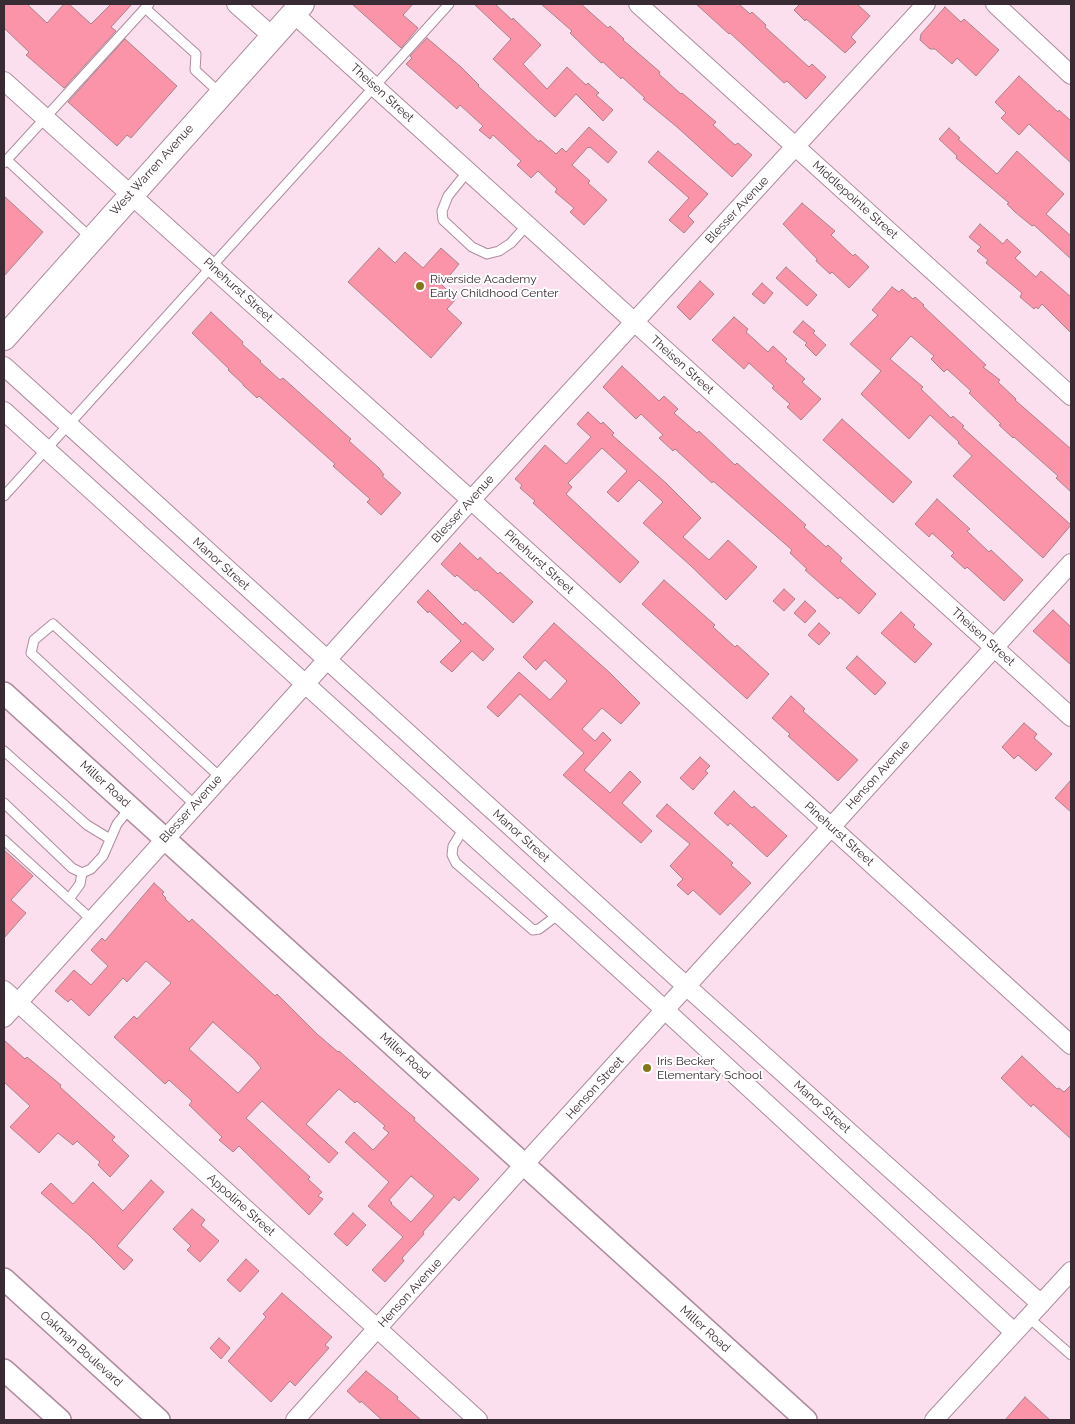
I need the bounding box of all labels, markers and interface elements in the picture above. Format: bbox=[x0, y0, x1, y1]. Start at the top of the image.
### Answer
street label: Theisen Street bbox=[347, 61, 417, 125]
street label: West Warren Avenue bbox=[107, 121, 197, 219]
street label: Middlepointe Street bbox=[809, 158, 901, 242]
street label: Blesser Avenue bbox=[702, 174, 772, 246]
street label: Pinehurst Street bbox=[200, 255, 276, 325]
place label: Riverside Academy Early Childhood Center bbox=[430, 272, 558, 300]
marker: Riverside Academy Early Childhood Center bbox=[414, 280, 426, 292]
street label: Theisen Street bbox=[647, 333, 717, 397]
street label: Blesser Avenue bbox=[429, 472, 497, 546]
street label: Pinehurst Street bbox=[501, 527, 577, 597]
street label: Manor Street bbox=[190, 535, 252, 593]
street label: Theisen Street bbox=[948, 605, 1018, 669]
street label: Henson Avenue bbox=[843, 738, 913, 812]
street label: Miller Road bbox=[77, 758, 133, 810]
street label: Blesser Avenue bbox=[157, 772, 225, 846]
street label: Pinehurst Street bbox=[801, 799, 877, 869]
street label: Manor Street bbox=[490, 807, 552, 865]
street label: Miller Road bbox=[377, 1030, 433, 1082]
street label: Henson Street bbox=[563, 1054, 627, 1122]
place label: Iris Becker Elementary School bbox=[657, 1054, 762, 1082]
marker: Iris Becker Elementary School bbox=[641, 1062, 653, 1074]
street label: Manor Street bbox=[791, 1078, 853, 1136]
street label: Appoline Street bbox=[204, 1171, 278, 1239]
street label: Henson Avenue bbox=[375, 1256, 445, 1330]
street label: Miller Road bbox=[677, 1303, 733, 1355]
street label: Oakman Boulevard bbox=[37, 1308, 125, 1390]

